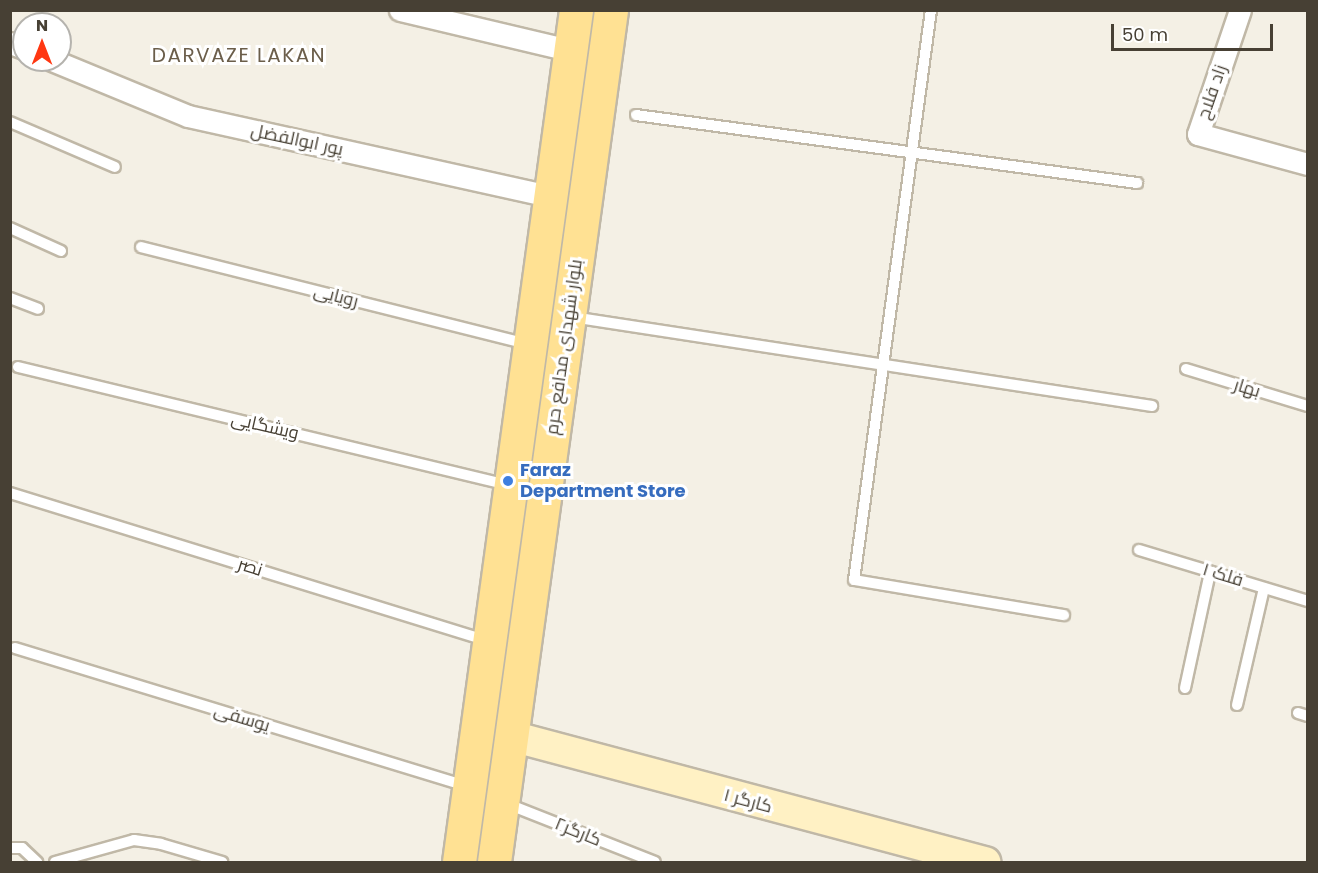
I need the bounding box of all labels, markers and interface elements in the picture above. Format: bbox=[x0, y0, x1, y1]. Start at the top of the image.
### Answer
north arrow bbox=[12, 12, 72, 72]
scale bar bbox=[1114, 12, 1276, 50]
text: N bbox=[36, 14, 48, 37]
text: 50 m bbox=[1122, 22, 1168, 47]
district label: DARVAZE LAKAN bbox=[152, 43, 326, 67]
street label: زاد فلاح bbox=[1193, 62, 1231, 122]
street label: پور ابوالفضل bbox=[249, 120, 345, 160]
street label: بلوار شهدای مدافع حرم bbox=[541, 258, 587, 436]
street label: رویایی bbox=[311, 280, 361, 312]
street label: بهار bbox=[1231, 374, 1263, 402]
street label: ویشگایی bbox=[229, 408, 301, 444]
place label: Faraz Department Store bbox=[520, 460, 686, 502]
marker: Faraz Department Store bbox=[501, 474, 515, 488]
street label: نصر bbox=[235, 553, 265, 581]
street label: فلک ۱ bbox=[1200, 559, 1246, 591]
street label: یوسفی bbox=[211, 699, 273, 737]
street label: کارگر ۱ bbox=[721, 784, 775, 818]
street label: کارگر۲ bbox=[552, 813, 604, 851]

